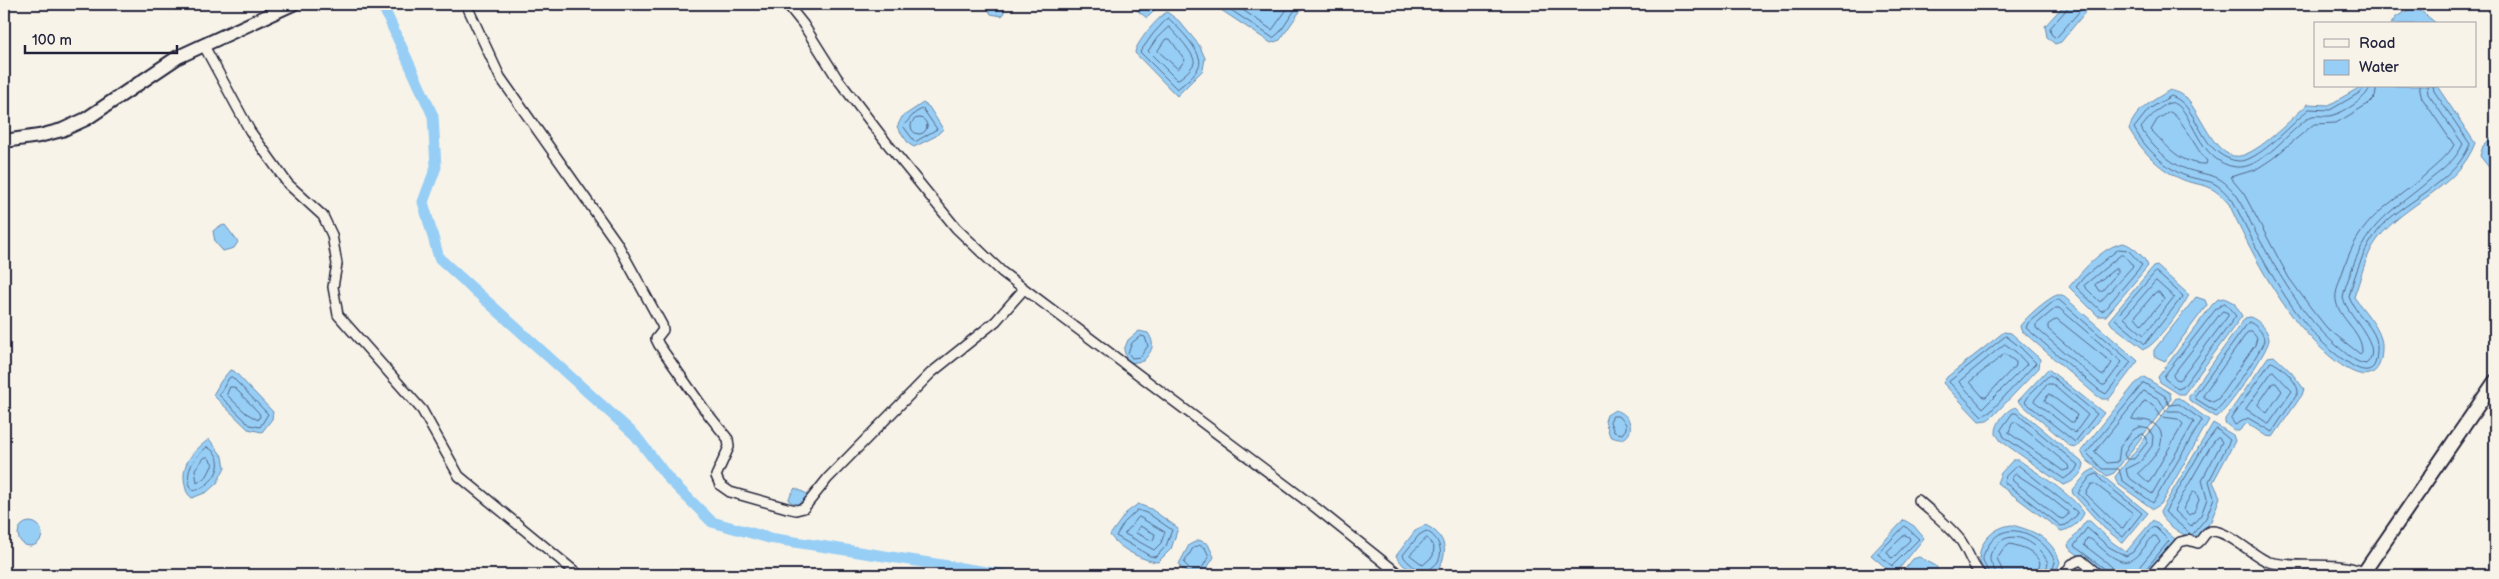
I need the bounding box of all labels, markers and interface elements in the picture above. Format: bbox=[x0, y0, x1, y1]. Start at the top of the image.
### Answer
scale bar bbox=[25, 22, 178, 54]
legend bbox=[2314, 22, 2476, 88]
text: 100 m bbox=[32, 31, 72, 50]
text: Road bbox=[2359, 34, 2395, 53]
text: Water bbox=[2359, 58, 2399, 77]

